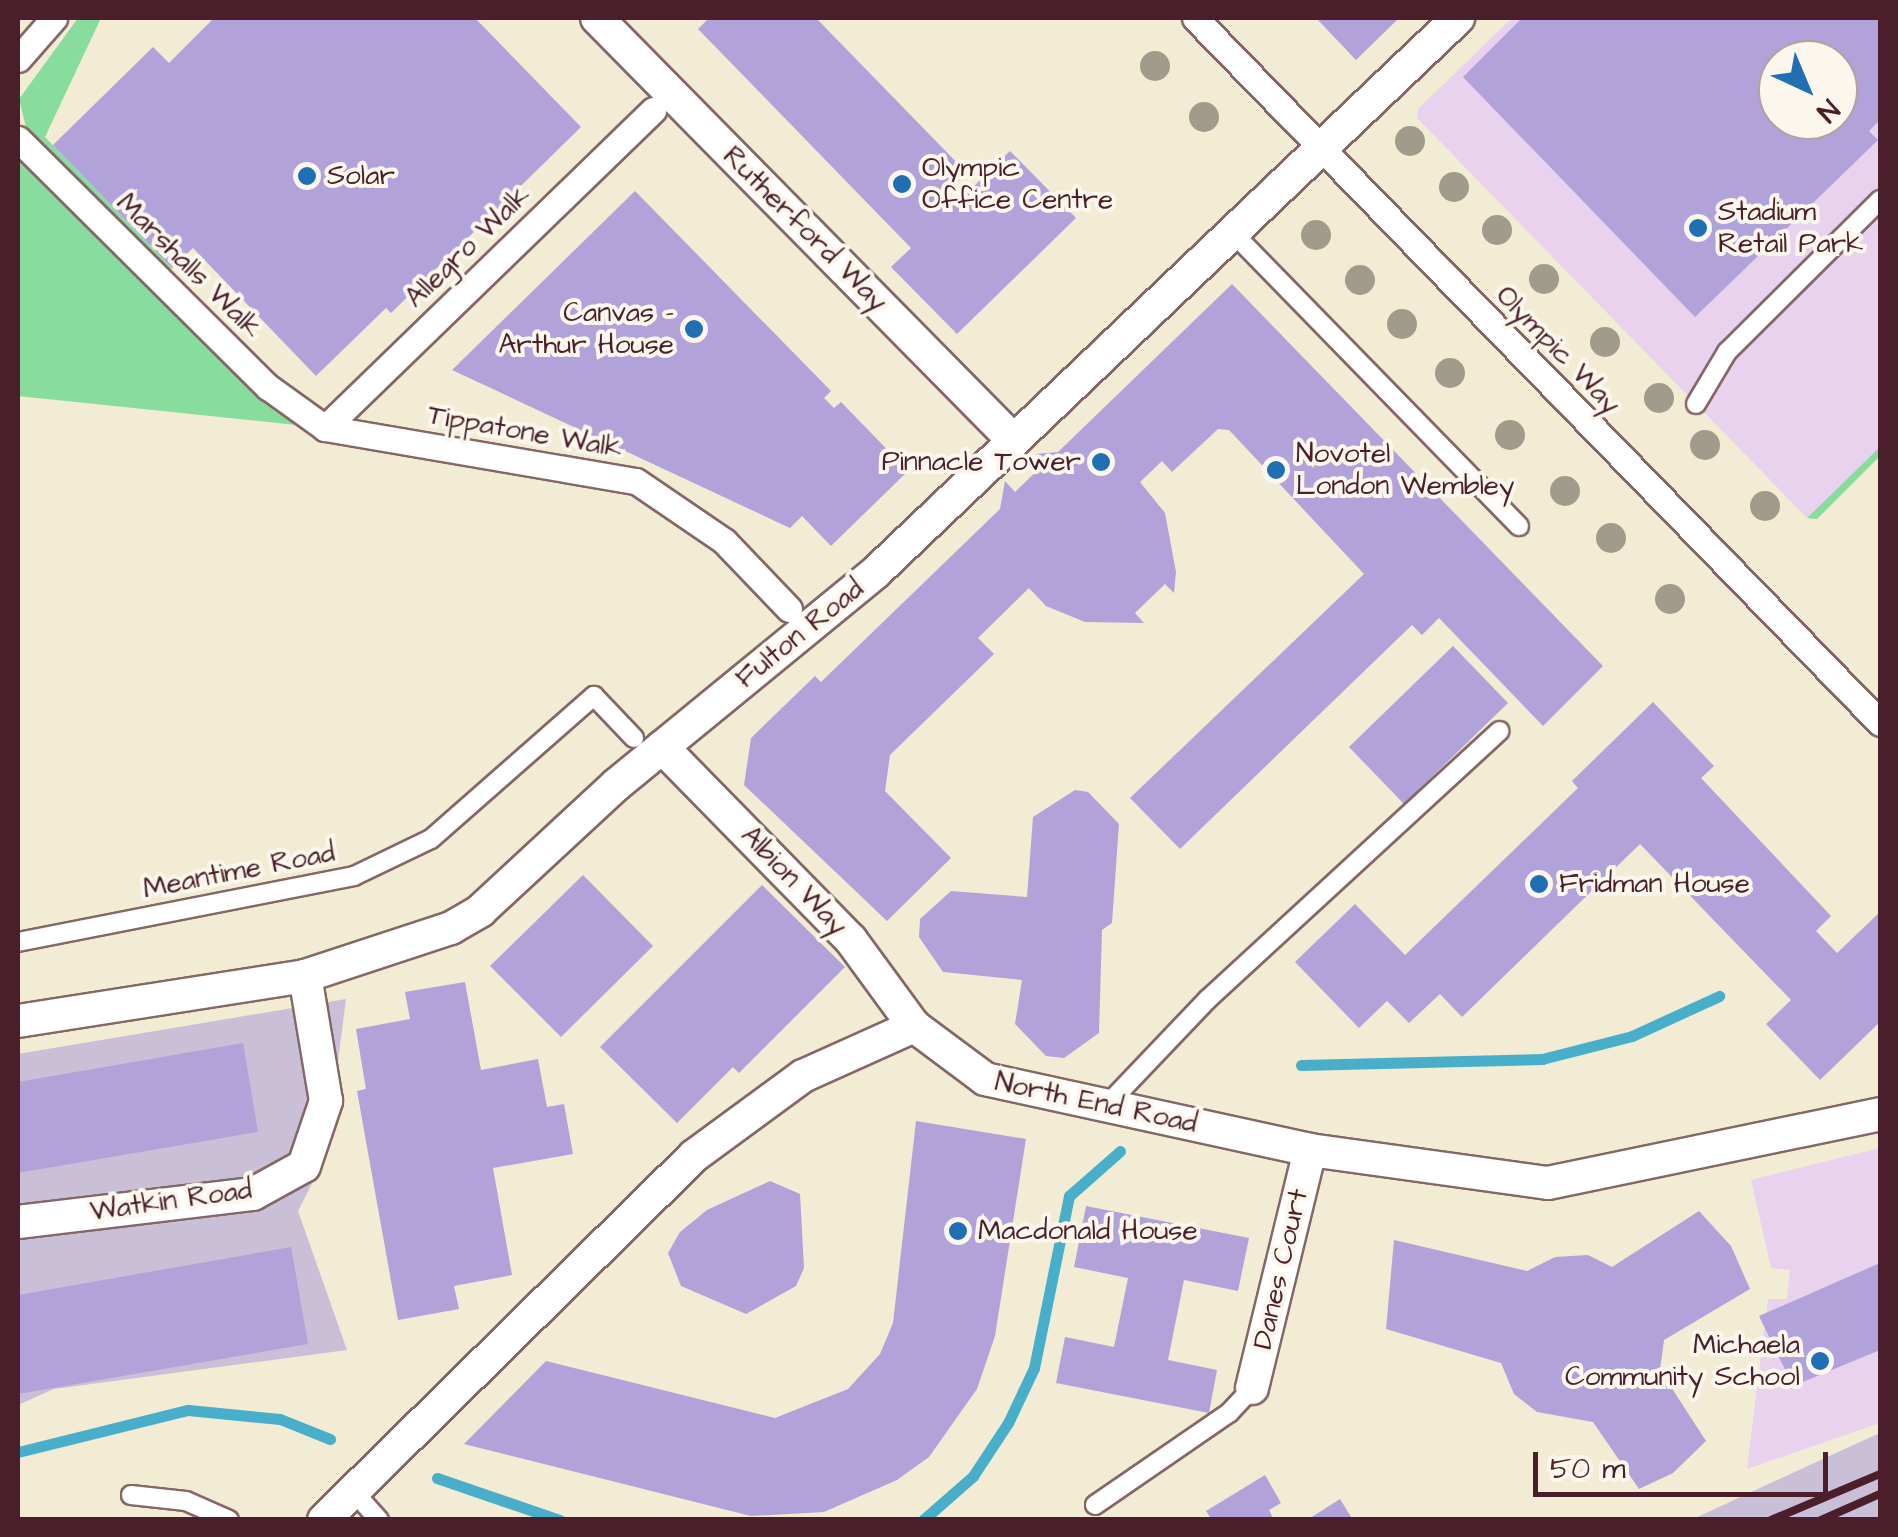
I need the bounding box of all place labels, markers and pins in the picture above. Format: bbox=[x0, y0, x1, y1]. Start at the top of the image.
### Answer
place label: Olympic Office Centre bbox=[922, 151, 1113, 217]
place label: Solar bbox=[327, 159, 395, 193]
marker: Solar bbox=[296, 165, 318, 187]
marker: Olympic Office Centre bbox=[891, 173, 913, 195]
place label: Stadium Retail Park bbox=[1718, 195, 1863, 261]
marker: Stadium Retail Park bbox=[1687, 217, 1709, 239]
place label: Canvas - Arthur House bbox=[498, 296, 674, 362]
marker: Canvas - Arthur House bbox=[683, 318, 705, 340]
place label: Novotel London Wembley bbox=[1296, 437, 1514, 503]
place label: Pinnacle Tower bbox=[882, 445, 1081, 479]
marker: Pinnacle Tower bbox=[1090, 451, 1112, 473]
marker: Novotel London Wembley bbox=[1265, 459, 1287, 481]
place label: Fridman House bbox=[1559, 867, 1750, 901]
marker: Fridman House bbox=[1528, 873, 1550, 895]
place label: Macdonald House bbox=[978, 1214, 1198, 1248]
marker: Macdonald House bbox=[947, 1220, 969, 1242]
place label: Michaela Community School bbox=[1565, 1328, 1800, 1394]
marker: Michaela Community School bbox=[1809, 1350, 1831, 1372]

